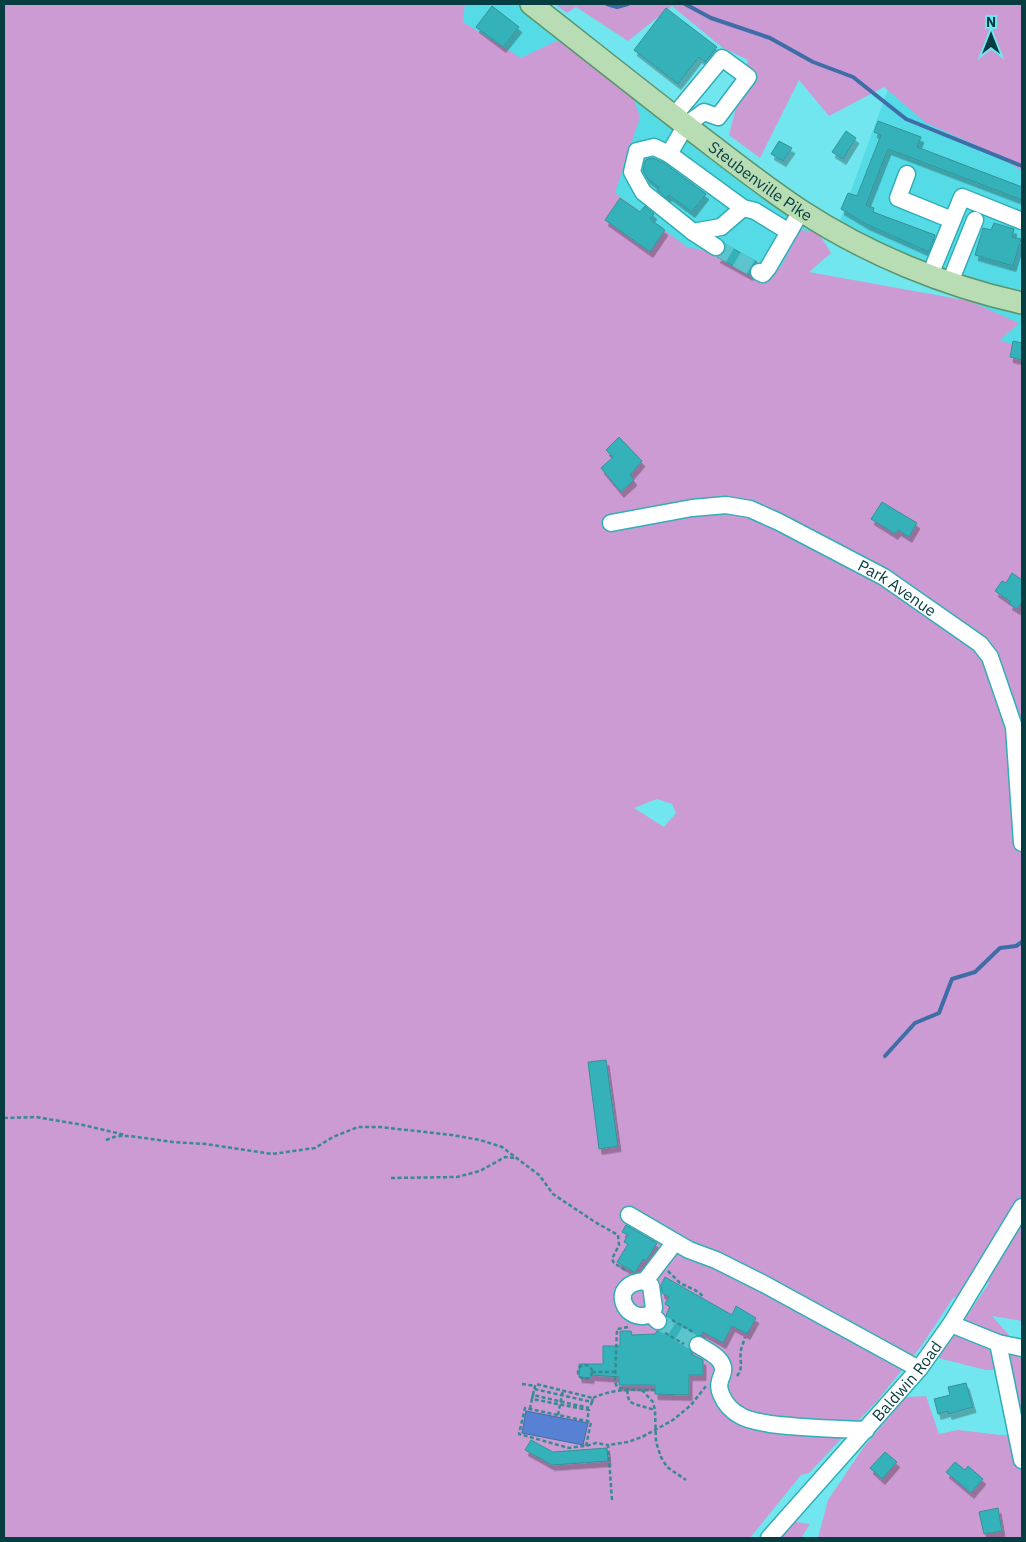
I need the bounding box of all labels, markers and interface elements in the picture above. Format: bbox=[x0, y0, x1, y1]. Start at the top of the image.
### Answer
north arrow bbox=[966, 10, 1016, 60]
text: N bbox=[986, 13, 996, 31]
street label: Steubenville Pike bbox=[705, 137, 816, 226]
street label: Park Avenue bbox=[855, 555, 940, 621]
street label: Baldwin Road bbox=[868, 1337, 946, 1425]

